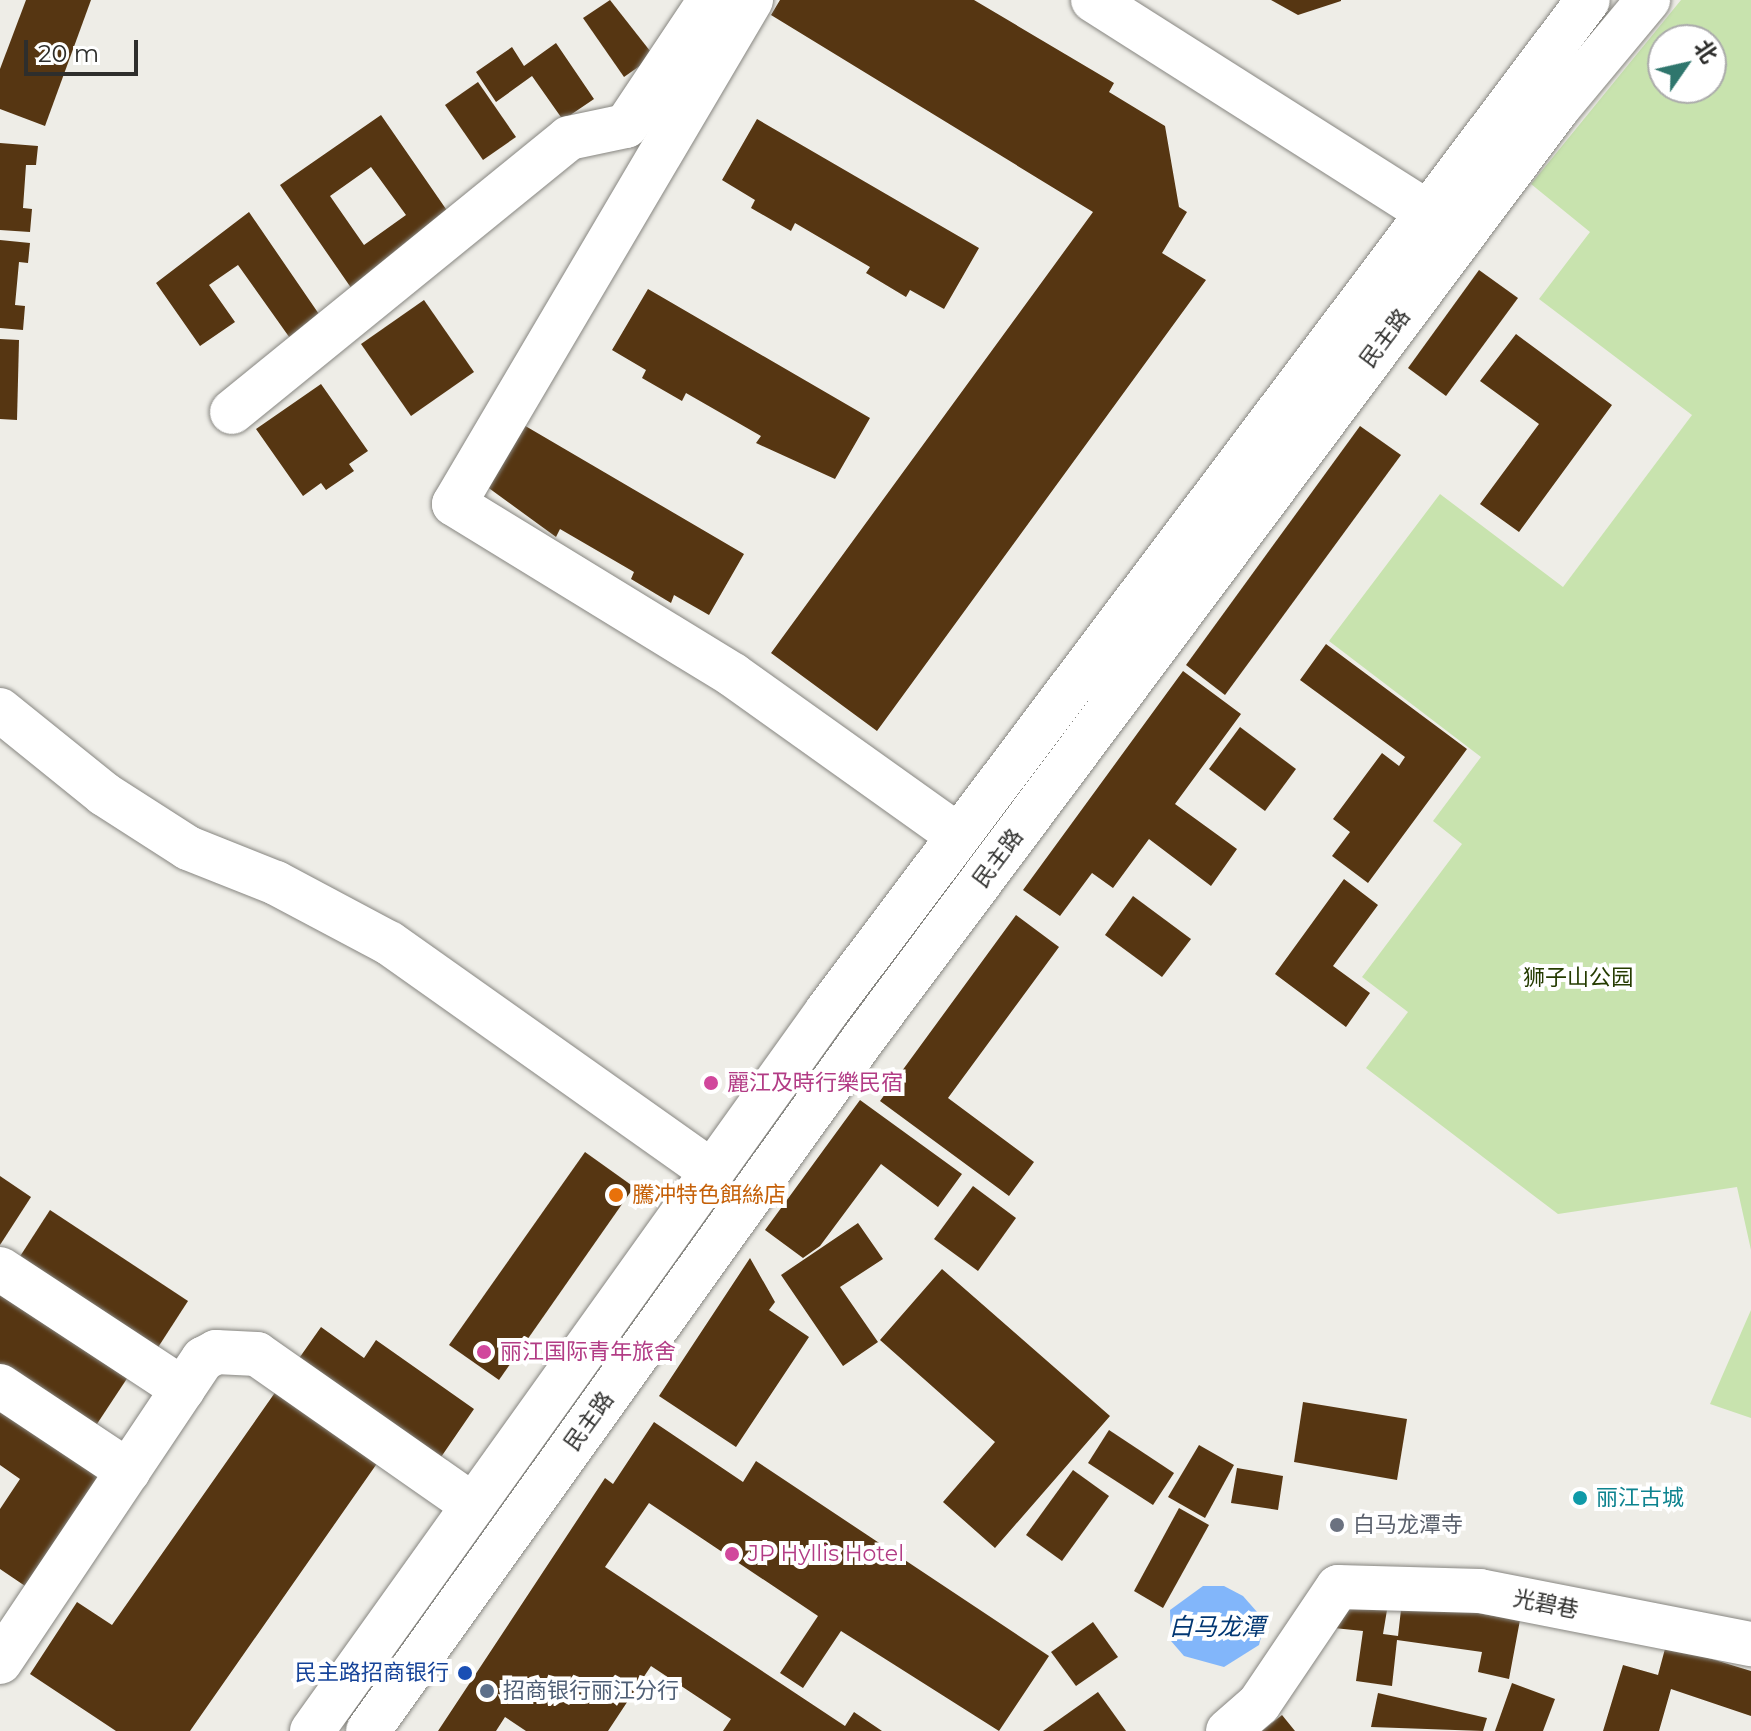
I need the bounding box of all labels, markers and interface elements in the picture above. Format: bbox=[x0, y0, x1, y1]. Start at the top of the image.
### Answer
scale bar bbox=[28, 24, 142, 74]
north arrow bbox=[1647, 24, 1727, 104]
text: 北 bbox=[1688, 35, 1723, 68]
text: 20 m bbox=[38, 39, 99, 68]
street label: 民主路 bbox=[1355, 304, 1415, 372]
street label: 民主路 bbox=[968, 824, 1028, 892]
park label: 狮子山公园 bbox=[1523, 965, 1633, 991]
place label: 麗江及時行樂民宿 bbox=[727, 1070, 903, 1096]
marker: 麗江及時行樂民宿 bbox=[702, 1074, 720, 1092]
place label: 騰冲特色餌絲店 bbox=[632, 1182, 786, 1208]
marker: 騰冲特色餌絲店 bbox=[607, 1186, 625, 1204]
place label: 丽江国际青年旅舍 bbox=[500, 1339, 676, 1365]
marker: 丽江国际青年旅舍 bbox=[475, 1343, 493, 1361]
street label: 民主路 bbox=[559, 1387, 619, 1455]
place label: 丽江古城 bbox=[1596, 1485, 1684, 1511]
marker: 丽江古城 bbox=[1571, 1489, 1589, 1507]
place label: 白马龙潭寺 bbox=[1353, 1512, 1463, 1538]
marker: 白马龙潭寺 bbox=[1328, 1516, 1346, 1534]
place label: JP Hyllis Hotel bbox=[748, 1541, 904, 1567]
marker: JP Hyllis Hotel bbox=[723, 1545, 741, 1563]
street label: 光碧巷 bbox=[1511, 1585, 1581, 1623]
water label: 白马龙潭 bbox=[1169, 1613, 1265, 1641]
place label: 民主路招商银行 bbox=[295, 1660, 449, 1686]
marker: 民主路招商银行 bbox=[456, 1664, 474, 1682]
place label: 招商银行丽江分行 bbox=[503, 1678, 679, 1704]
marker: 招商银行丽江分行 bbox=[478, 1682, 496, 1700]

